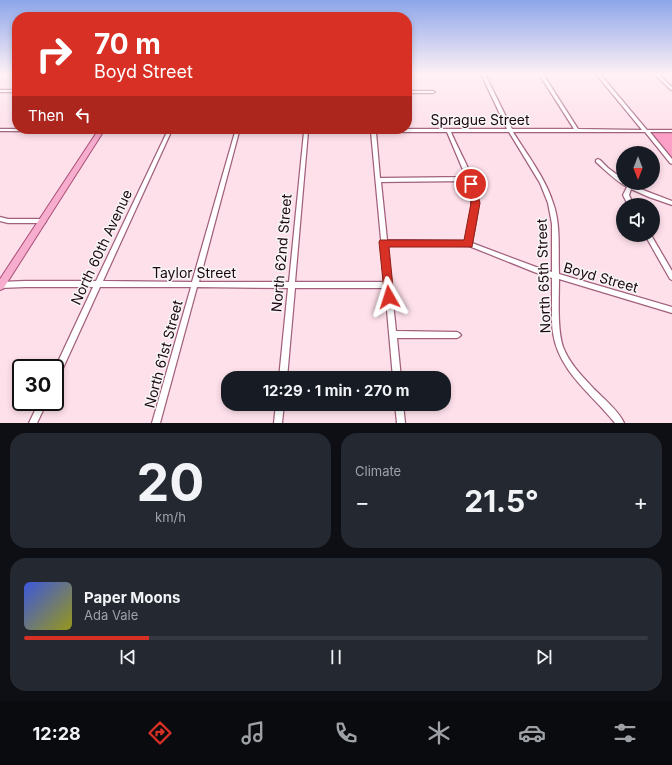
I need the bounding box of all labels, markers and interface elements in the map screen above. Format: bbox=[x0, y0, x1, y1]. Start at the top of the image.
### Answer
text: 70 m bbox=[94, 27, 161, 61]
icon: right bbox=[28, 28, 80, 80]
text: Boyd Street bbox=[94, 61, 193, 82]
icon: left bbox=[72, 104, 94, 126]
text: Then bbox=[28, 106, 64, 125]
street label: Sprague Street bbox=[430, 111, 530, 128]
north arrow bbox=[616, 146, 660, 190]
map controls bbox=[616, 146, 660, 242]
pin bbox=[454, 167, 488, 201]
icon: arrive bbox=[460, 173, 482, 195]
street label: North 60th Avenue bbox=[67, 187, 135, 307]
street label: North 62nd Street bbox=[267, 193, 295, 313]
button: sound bbox=[616, 198, 660, 242]
street label: North 65th Street bbox=[532, 218, 553, 334]
street label: Boyd Street bbox=[562, 258, 641, 296]
street label: Taylor Street bbox=[152, 264, 236, 281]
position arrow bbox=[368, 276, 410, 318]
street label: North 61st Street bbox=[140, 298, 186, 410]
speed limit sign: 30 bbox=[12, 359, 64, 411]
text: 12:29 · 1 min · 270 m bbox=[263, 381, 409, 400]
text: 20 bbox=[137, 451, 204, 514]
text: Climate bbox=[355, 463, 401, 479]
text: 21.5° bbox=[464, 483, 539, 519]
text: − bbox=[355, 489, 370, 515]
text: + bbox=[633, 489, 648, 515]
text: km/h bbox=[155, 509, 186, 525]
text: Paper Moons bbox=[84, 588, 180, 607]
text: Ada Vale bbox=[84, 607, 138, 623]
icon: previous bbox=[117, 646, 139, 668]
icon: pause bbox=[325, 646, 347, 668]
icon: next bbox=[533, 646, 555, 668]
icon: directions bbox=[146, 719, 174, 747]
icon: music bbox=[239, 719, 267, 747]
icon: phone bbox=[332, 719, 360, 747]
icon: climate bbox=[425, 719, 453, 747]
icon: car bbox=[518, 719, 546, 747]
icon: filters bbox=[611, 719, 639, 747]
text: 12:28 bbox=[33, 723, 81, 744]

